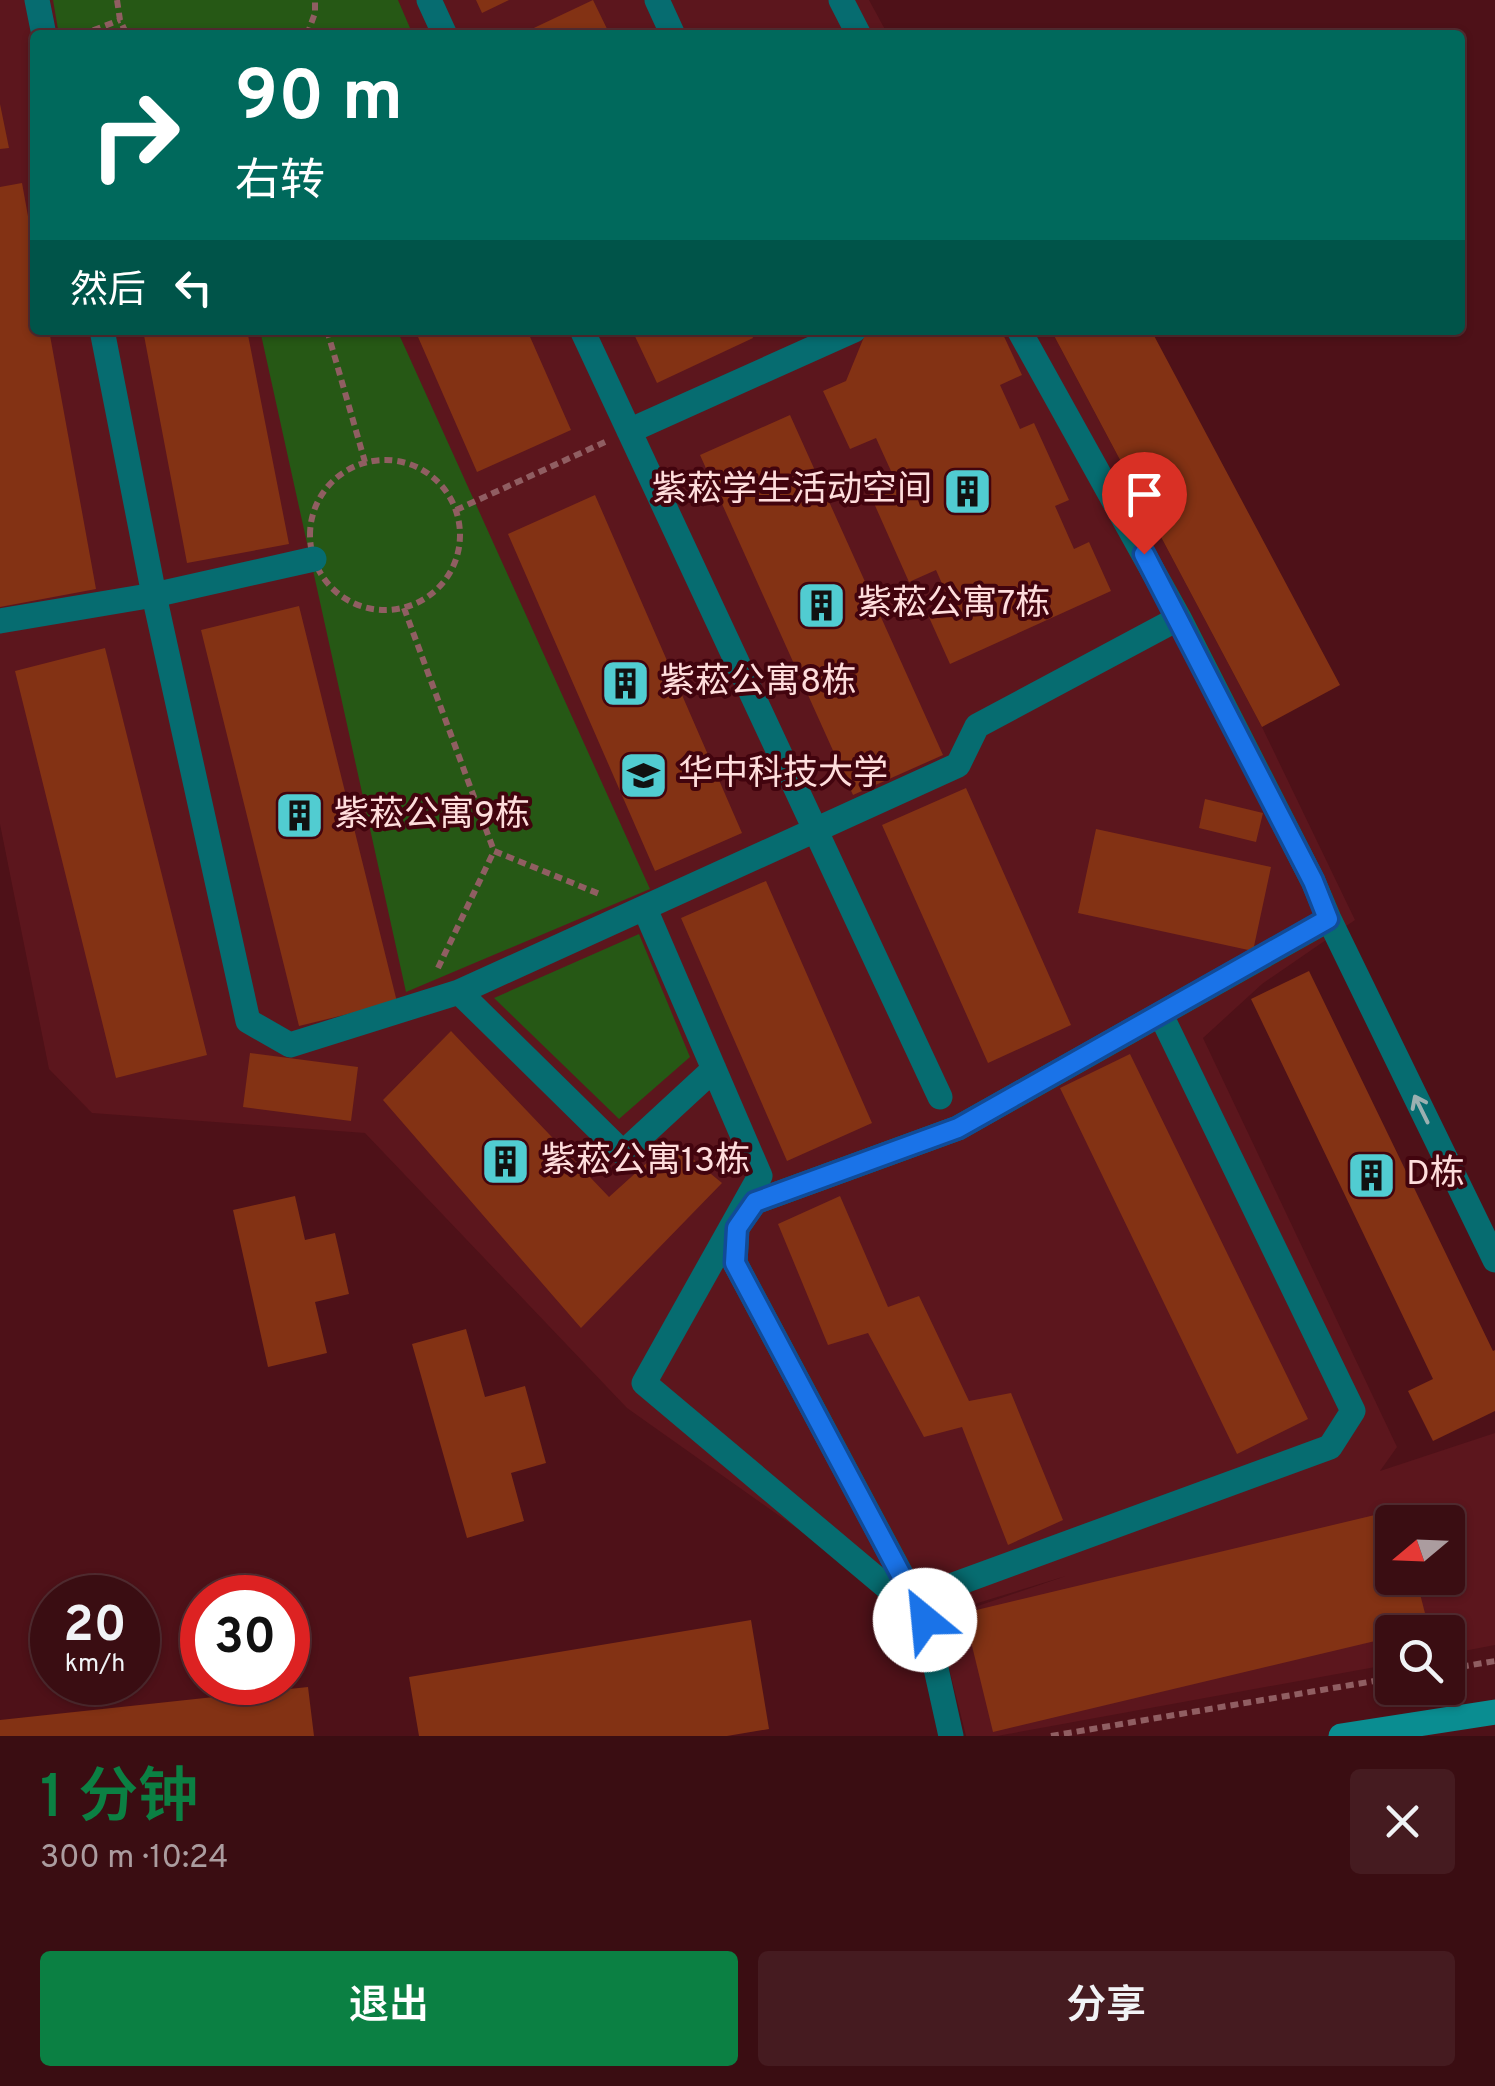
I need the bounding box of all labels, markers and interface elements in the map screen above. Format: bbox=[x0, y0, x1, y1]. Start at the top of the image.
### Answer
text: 90 m bbox=[235, 56, 403, 145]
icon: right bbox=[70, 70, 200, 200]
text: 右转 bbox=[235, 155, 325, 212]
icon: left bbox=[166, 260, 221, 315]
text: 然后 bbox=[70, 268, 146, 317]
pin bbox=[1102, 452, 1187, 555]
building icon: 紫菘学生活动空间 bbox=[941, 465, 993, 517]
icon: arrive bbox=[1117, 467, 1172, 522]
place label: 紫菘学生活动空间 bbox=[652, 469, 932, 513]
building icon: 紫菘公寓7栋 bbox=[796, 579, 848, 631]
place label: 紫菘公寓7栋 bbox=[857, 583, 1050, 627]
building icon: 紫菘公寓8栋 bbox=[599, 657, 651, 709]
place label: 紫菘公寓8栋 bbox=[660, 661, 856, 705]
school or university icon: 华中科技大学 bbox=[617, 749, 669, 801]
place label: 华中科技大学 bbox=[678, 753, 888, 797]
building icon: 紫菘公寓9栋 bbox=[273, 790, 325, 842]
place label: 紫菘公寓9栋 bbox=[334, 794, 530, 838]
one-way arrow bbox=[1411, 1095, 1430, 1125]
building icon: 紫菘公寓13栋 bbox=[480, 1136, 532, 1188]
place label: 紫菘公寓13栋 bbox=[541, 1140, 750, 1184]
building icon: D栋 bbox=[1345, 1149, 1397, 1201]
place label: D栋 bbox=[1406, 1153, 1465, 1197]
north arrow bbox=[1375, 1505, 1465, 1595]
map controls bbox=[1375, 1505, 1465, 1705]
position arrow bbox=[873, 1568, 977, 1672]
speed limit sign: 30 bbox=[180, 1575, 310, 1705]
text: 20 bbox=[63, 1596, 127, 1659]
button: search bbox=[1375, 1615, 1465, 1705]
text: km/h bbox=[65, 1649, 125, 1681]
text: 1 分钟 bbox=[40, 1763, 198, 1839]
button: close bbox=[1350, 1769, 1455, 1874]
text: 300 m · 10:24 bbox=[40, 1839, 228, 1879]
button: 退出 bbox=[40, 1951, 738, 2066]
button: 分享 bbox=[758, 1951, 1455, 2066]

